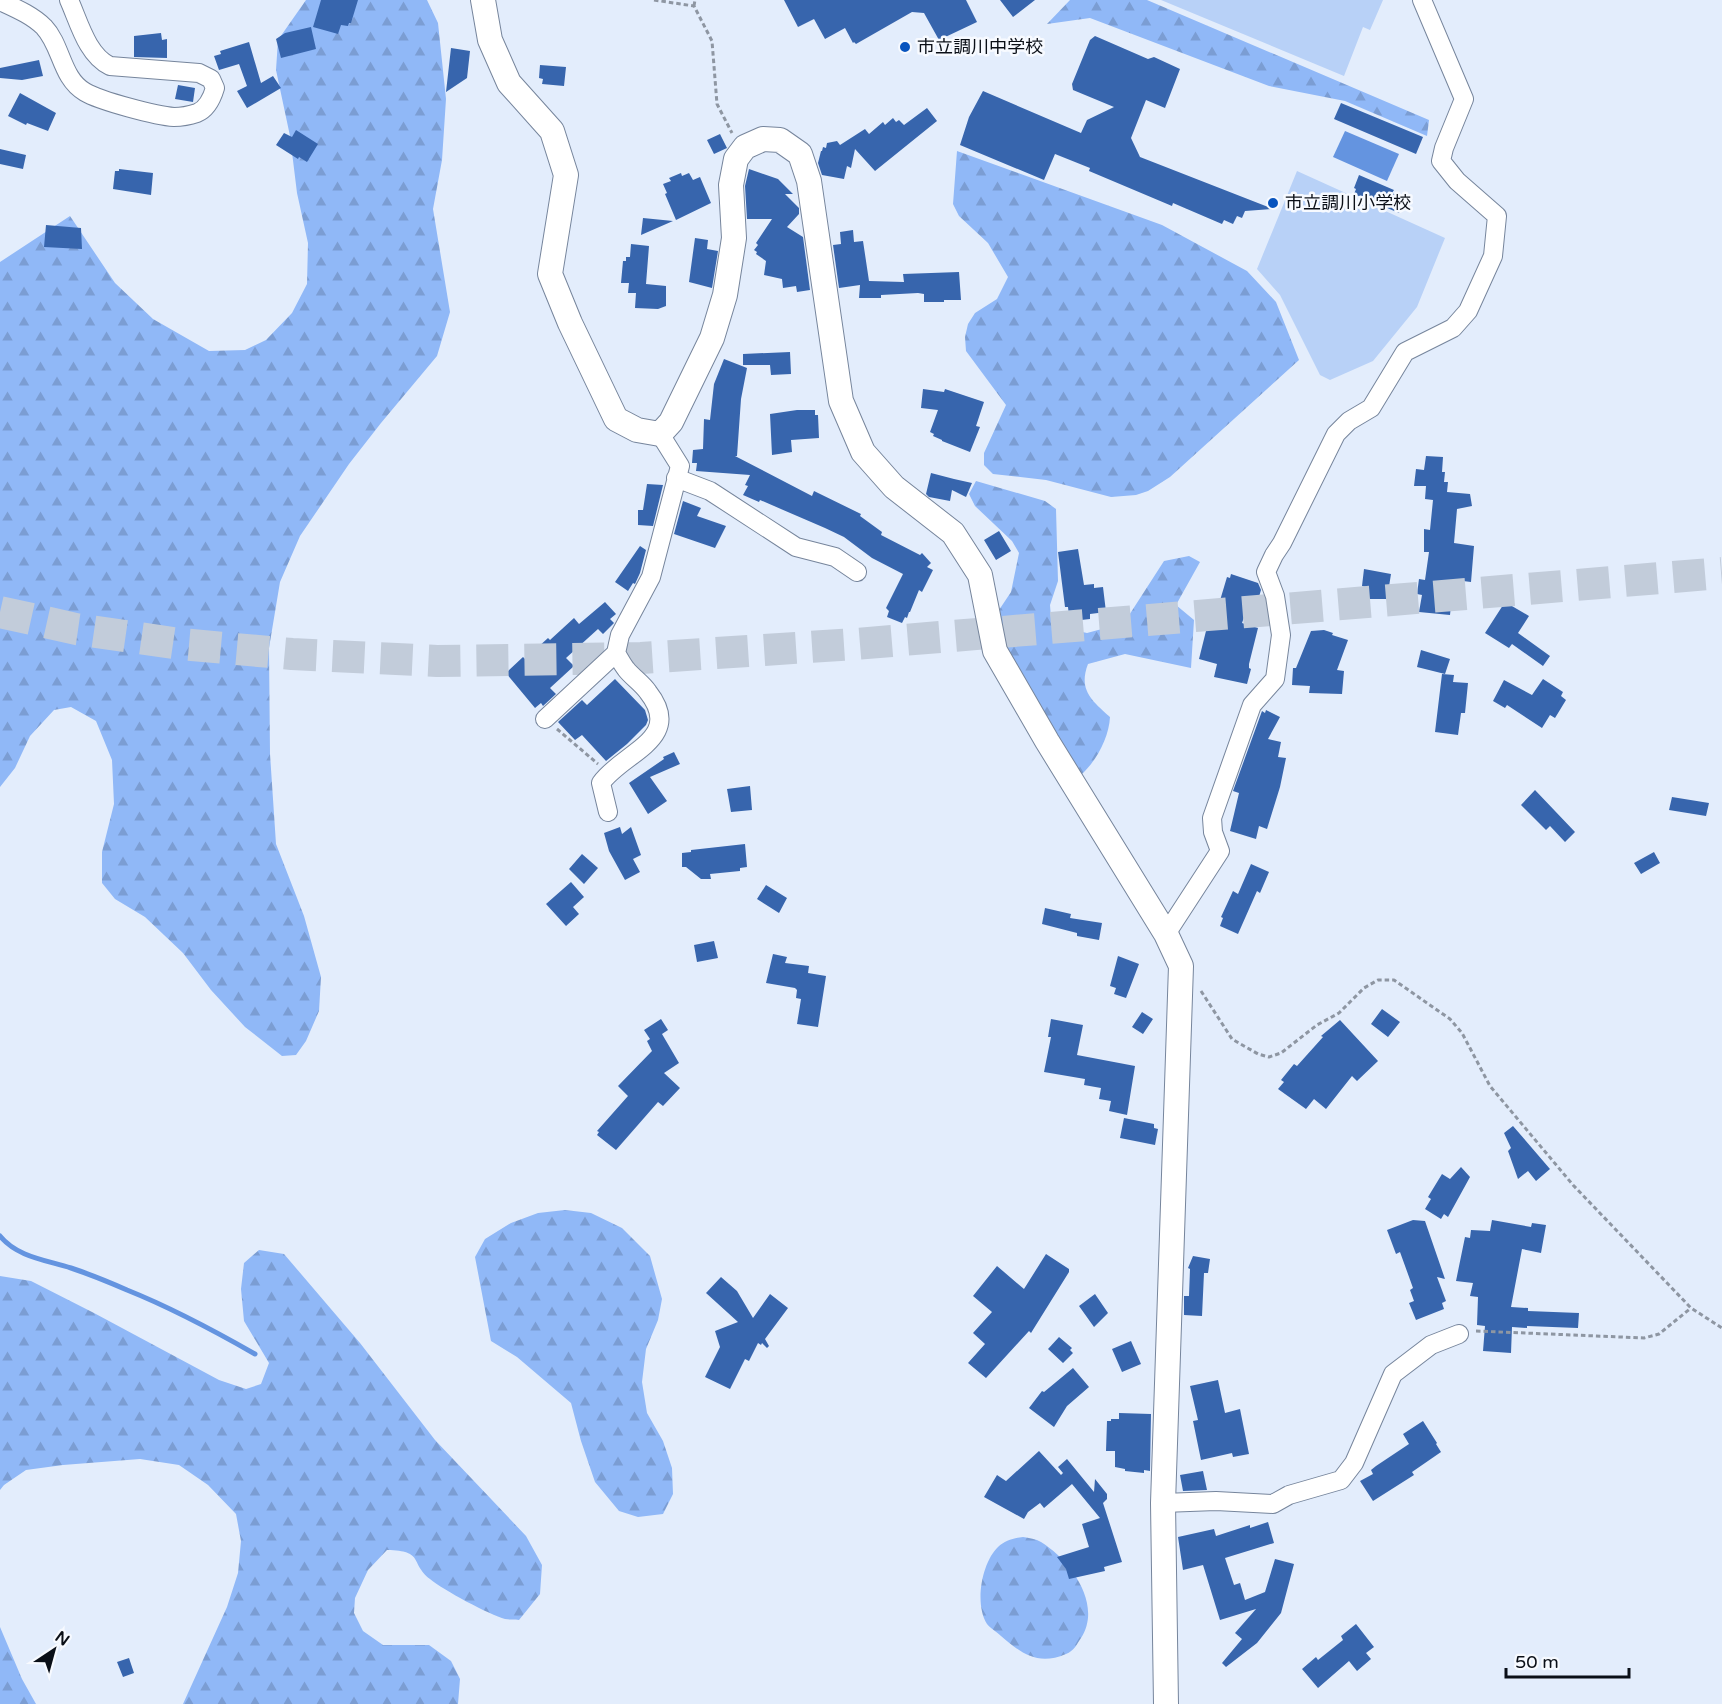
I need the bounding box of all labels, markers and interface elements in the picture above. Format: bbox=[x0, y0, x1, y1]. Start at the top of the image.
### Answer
place label: 市立調川中学校 bbox=[917, 36, 1043, 58]
marker: 市立調川中学校 bbox=[898, 40, 912, 54]
place label: 市立調川小学校 bbox=[1285, 192, 1411, 214]
marker: 市立調川小学校 bbox=[1266, 196, 1280, 210]
north arrow bbox=[24, 1620, 84, 1680]
text: N bbox=[51, 1627, 73, 1651]
scale bar bbox=[1506, 1641, 1629, 1679]
text: 50 m bbox=[1515, 1651, 1559, 1673]

